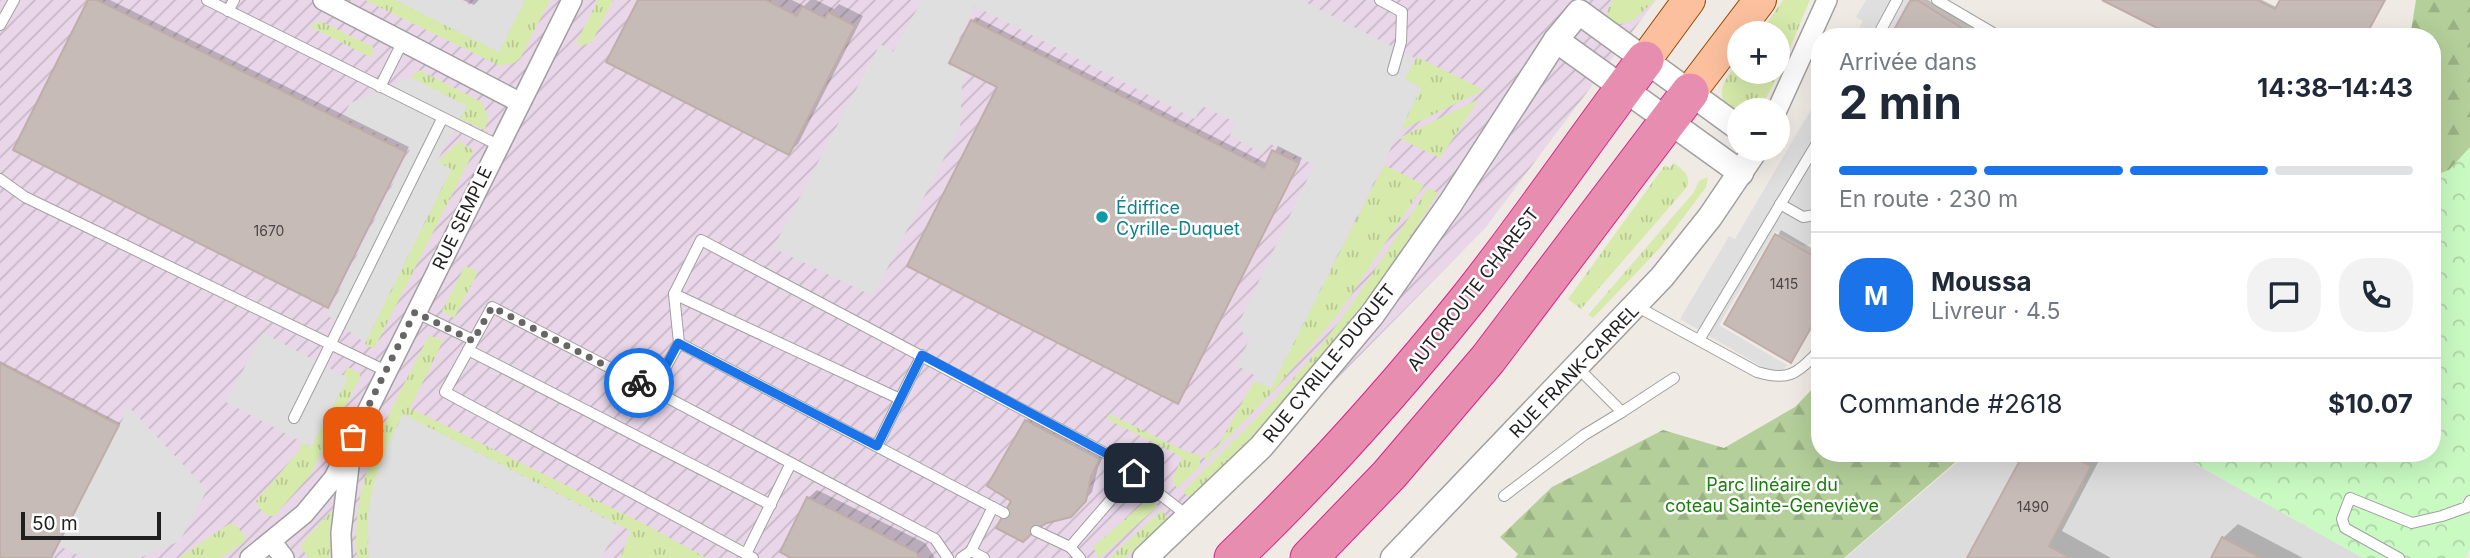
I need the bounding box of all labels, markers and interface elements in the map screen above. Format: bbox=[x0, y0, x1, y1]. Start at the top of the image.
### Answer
map controls bbox=[1727, 21, 1790, 161]
button: + bbox=[1727, 21, 1790, 84]
text: Arrivée dans bbox=[1839, 48, 1977, 76]
text: 14:38–14:43 bbox=[2257, 72, 2413, 103]
text: 2 min bbox=[1839, 74, 1962, 130]
button: − bbox=[1727, 98, 1790, 161]
street label: RUE SEMPLE bbox=[428, 163, 496, 273]
text: En route · 230 m bbox=[1839, 185, 2018, 213]
place label: Édiffice Cyrille-Duquet bbox=[1116, 196, 1240, 239]
street label: AUTOROUTE CHAREST bbox=[1403, 203, 1543, 375]
marker: Édiffice Cyrille-Duquet bbox=[1094, 209, 1110, 225]
house number: 1670 bbox=[254, 222, 284, 239]
button: chat bbox=[2247, 258, 2321, 332]
button: phone bbox=[2339, 258, 2413, 332]
text: Moussa bbox=[1931, 266, 2032, 297]
house number: 1415 bbox=[1770, 275, 1798, 292]
street label: RUE CYRILLE-DUQUET bbox=[1259, 279, 1399, 447]
text: M bbox=[1864, 280, 1888, 311]
text: Livreur · 4.5 bbox=[1931, 297, 2060, 325]
street label: RUE FRANK-CARREL bbox=[1505, 300, 1643, 442]
courier bbox=[604, 348, 674, 418]
icon: bike bbox=[620, 364, 658, 402]
text: Commande #2618 bbox=[1839, 388, 2063, 419]
text: $10.07 bbox=[2328, 388, 2413, 419]
pin bbox=[323, 407, 383, 467]
icon: bag bbox=[334, 418, 372, 456]
pin bbox=[1104, 443, 1164, 503]
icon: home bbox=[1115, 454, 1153, 492]
park label: Parc linéaire du coteau Sainte-Geneviève bbox=[1665, 474, 1879, 516]
house number: 1490 bbox=[2017, 498, 2049, 515]
scale bar bbox=[21, 509, 161, 541]
text: 50 m bbox=[32, 512, 78, 535]

